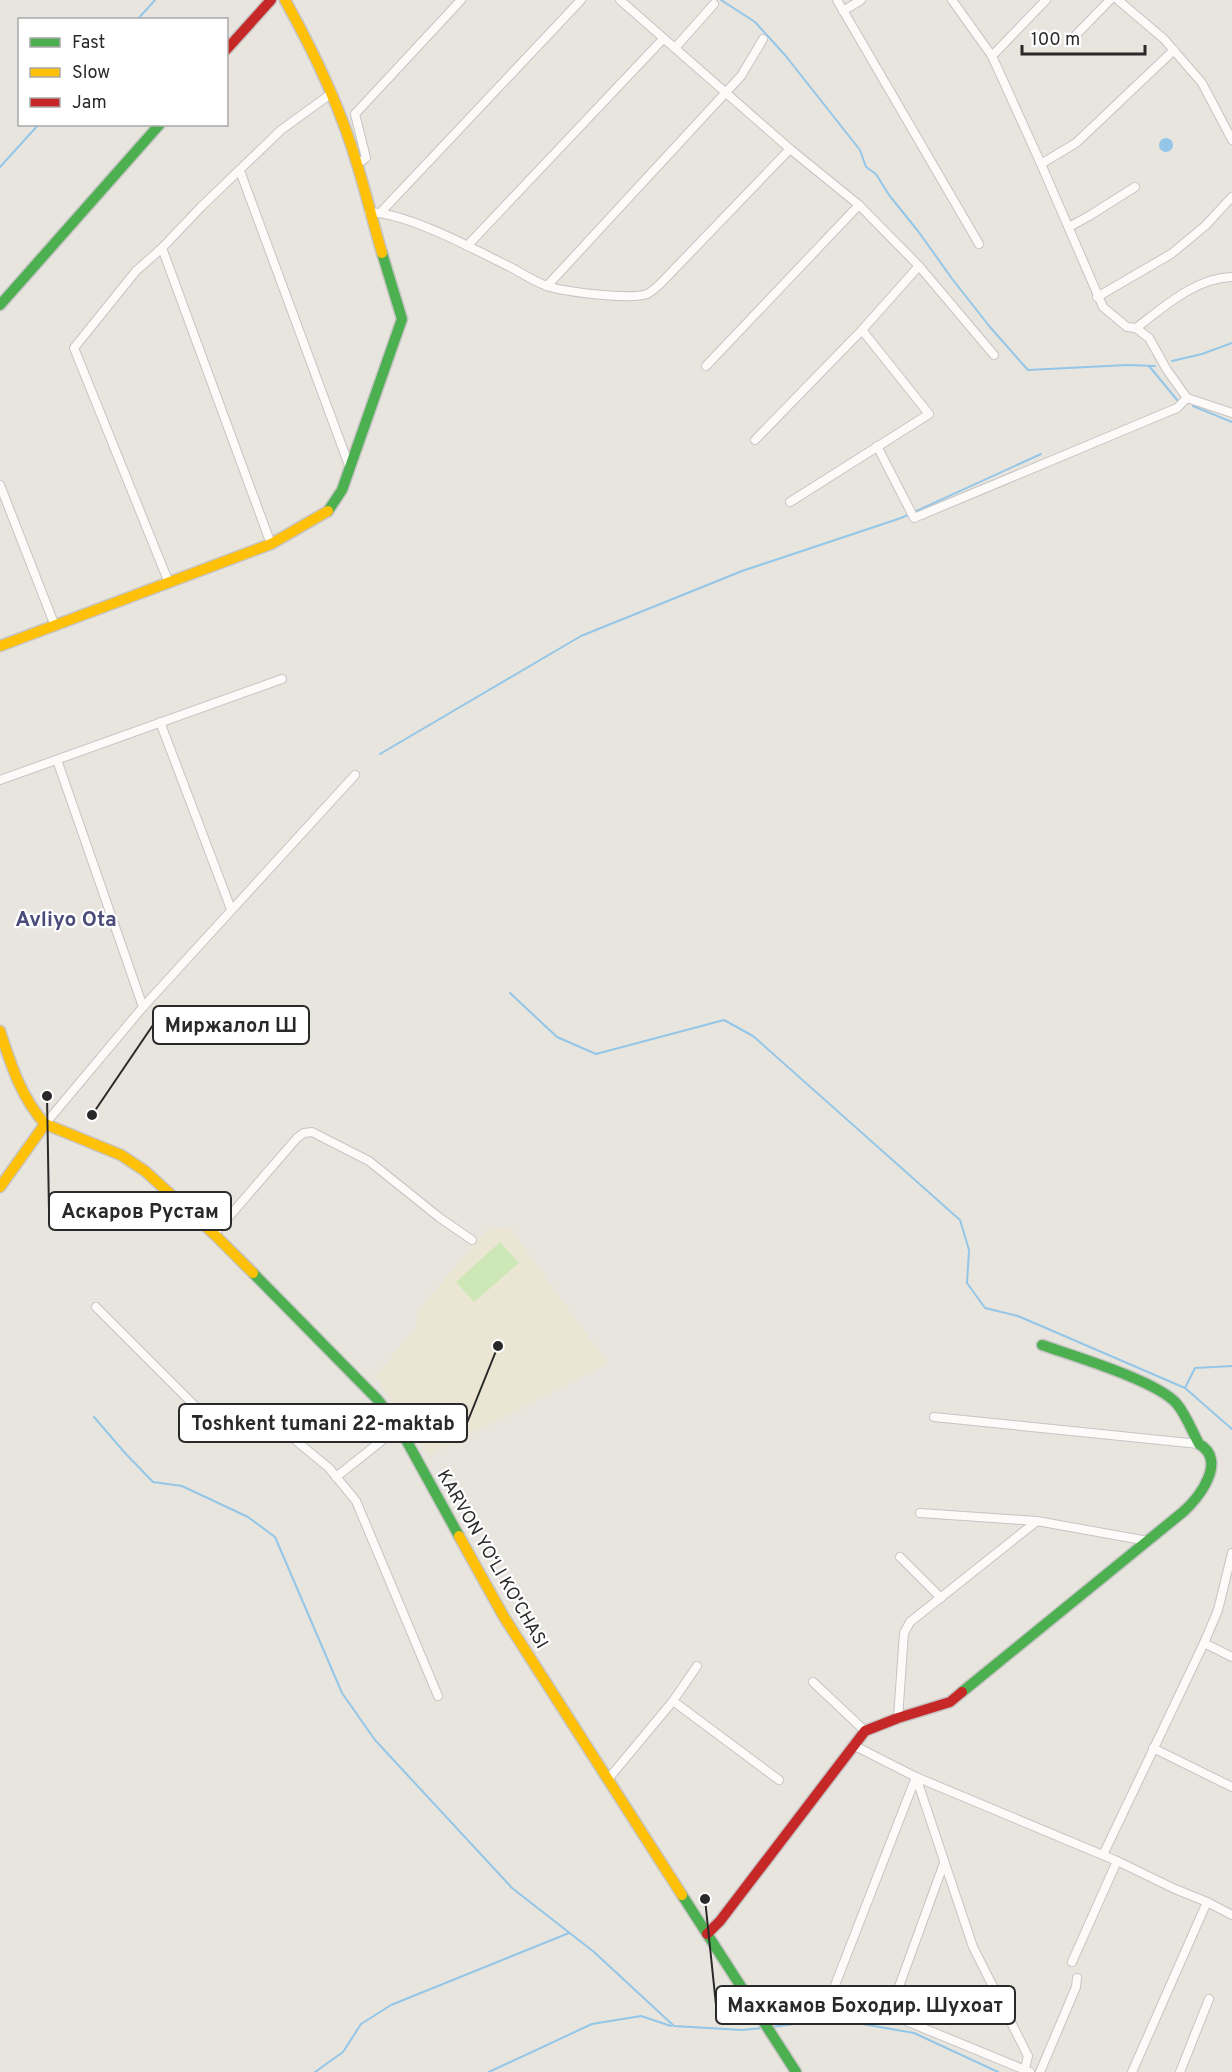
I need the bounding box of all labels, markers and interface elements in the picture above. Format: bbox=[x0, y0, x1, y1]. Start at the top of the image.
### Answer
legend bbox=[18, 18, 228, 126]
scale bar bbox=[1022, 18, 1145, 56]
text: 100 m bbox=[1031, 29, 1080, 52]
text: Fast bbox=[72, 32, 105, 55]
text: Slow bbox=[72, 62, 110, 85]
text: Jam bbox=[72, 92, 107, 115]
district label: Avliyo Ota bbox=[15, 907, 117, 934]
callout: Миржалол Ш bbox=[153, 1006, 309, 1044]
text: Миржалол Ш bbox=[165, 1014, 297, 1040]
callout: Аскаров Рустам bbox=[49, 1192, 231, 1230]
text: Аскаров Рустам bbox=[61, 1200, 219, 1226]
callout: Toshkent tumani 22-maktab bbox=[179, 1404, 467, 1442]
text: Toshkent tumani 22-maktab bbox=[191, 1412, 455, 1438]
street label: KARVON YO‘LI KO'CHASI bbox=[431, 1466, 552, 1654]
callout: Махкамов Боходир. Шухоат bbox=[716, 1986, 1015, 2024]
text: Махкамов Боходир. Шухоат bbox=[727, 1994, 1003, 2020]

